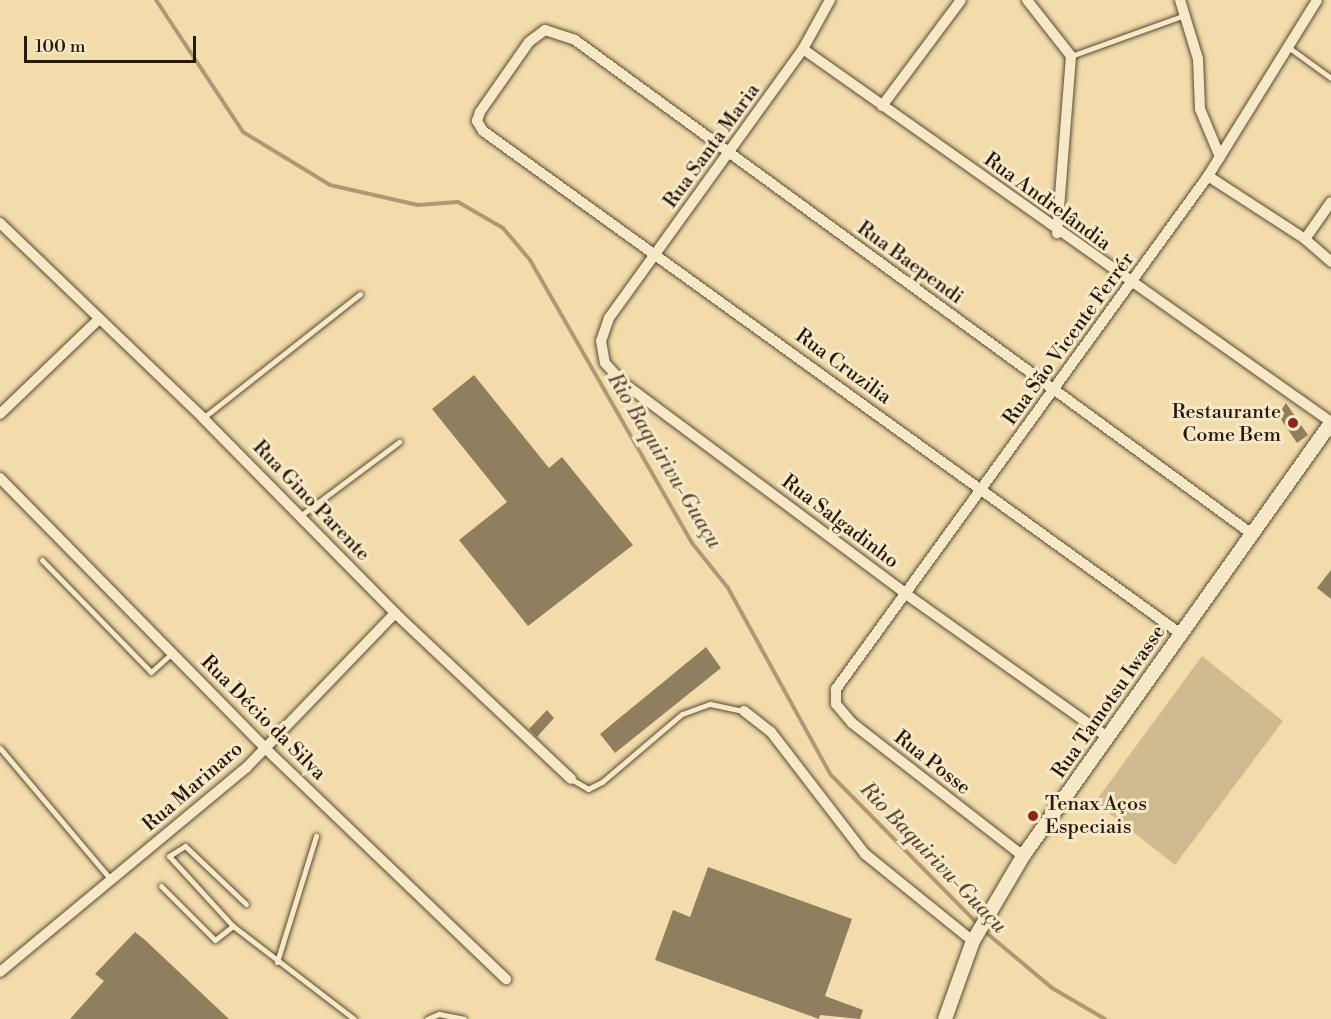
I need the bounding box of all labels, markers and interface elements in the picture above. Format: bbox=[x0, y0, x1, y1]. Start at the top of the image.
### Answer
scale bar bbox=[27, 24, 200, 62]
text: 100 m bbox=[35, 35, 86, 58]
street label: Rua Santa Maria bbox=[659, 79, 765, 213]
street label: Rua Andrelândia bbox=[979, 148, 1115, 256]
street label: Rua Baependi bbox=[852, 216, 968, 310]
street label: Rua São Vicente Ferrér bbox=[998, 248, 1140, 430]
street label: Rua Cruzilia bbox=[790, 324, 896, 410]
water label: Rio Baquirivu-Guaçu bbox=[602, 369, 726, 553]
place label: Restaurante Come Bem bbox=[1172, 400, 1281, 447]
marker: Restaurante Come Bem bbox=[1286, 416, 1300, 430]
street label: Rua Gino Parente bbox=[247, 436, 375, 566]
street label: Rua Salgadinho bbox=[777, 470, 903, 574]
street label: Rua Tamotsu Iwasse bbox=[1047, 621, 1171, 783]
street label: Rua Décio da Silva bbox=[195, 650, 331, 786]
street label: Rua Posse bbox=[889, 726, 975, 800]
street label: Rua Marinaro bbox=[138, 737, 248, 837]
water label: Rio Baquirivu-Guaçu bbox=[854, 777, 1012, 939]
place label: Tenax Aços Especiais bbox=[1045, 792, 1147, 839]
marker: Tenax Aços Especiais bbox=[1026, 809, 1040, 823]

